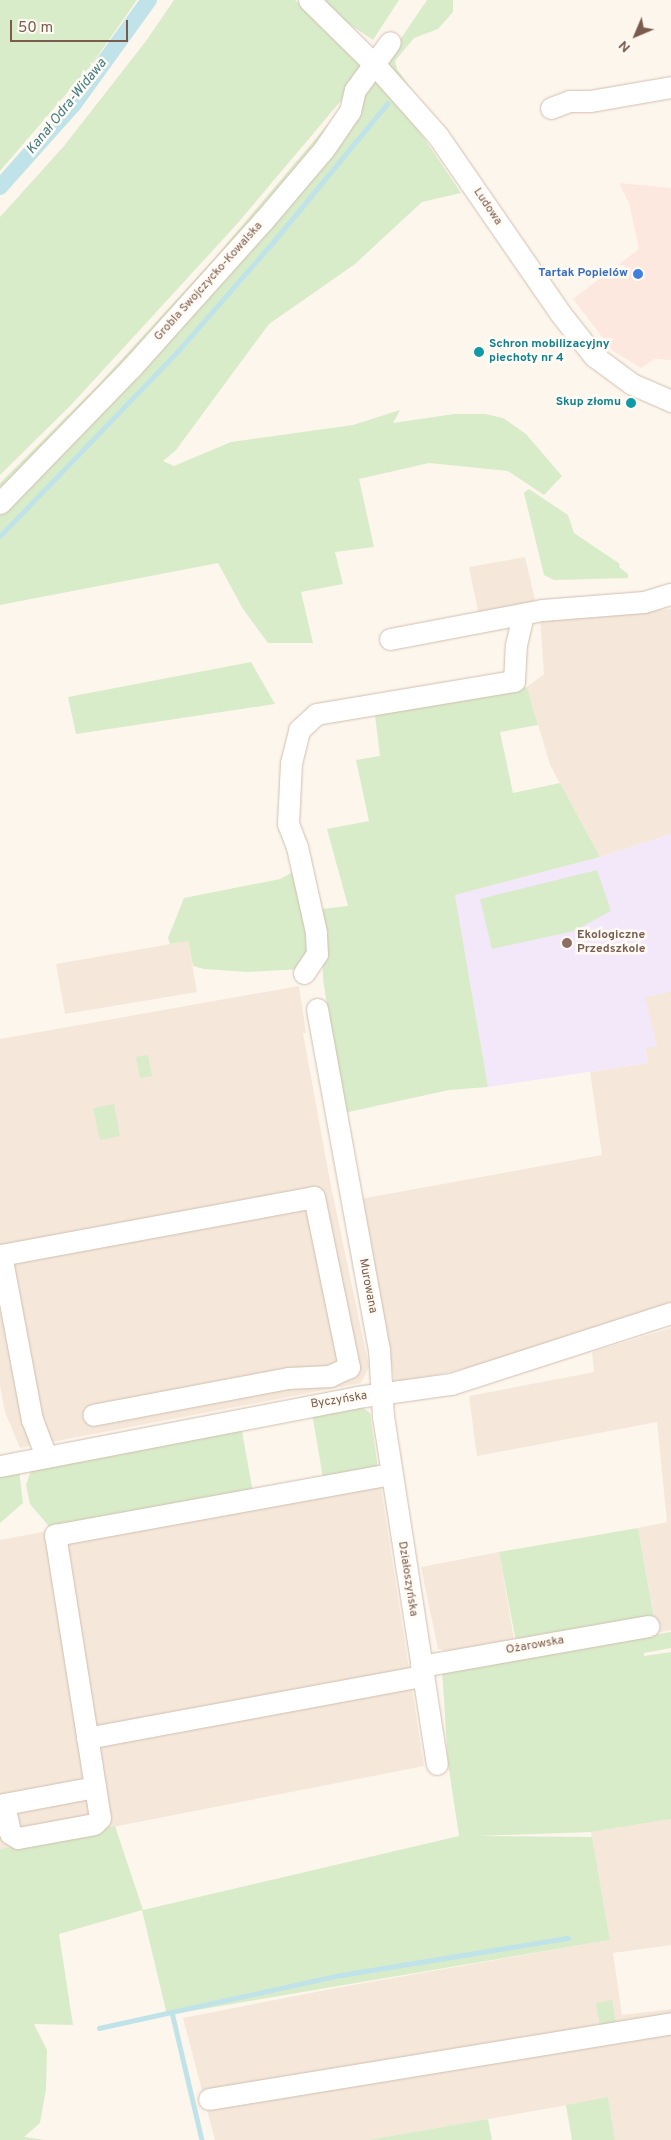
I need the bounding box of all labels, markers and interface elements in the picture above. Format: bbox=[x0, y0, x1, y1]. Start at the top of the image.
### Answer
scale bar bbox=[12, 10, 130, 42]
north arrow bbox=[611, 10, 661, 60]
text: 50 m bbox=[18, 19, 53, 38]
text: N bbox=[615, 36, 635, 56]
water label: Kanał Odra-Widawa bbox=[23, 56, 111, 158]
street label: Ludowa bbox=[469, 186, 505, 228]
street label: Grobla Swojczycko-Kowalska bbox=[152, 220, 266, 344]
place label: Tartak Popielów bbox=[538, 267, 628, 281]
marker: Tartak Popielów bbox=[632, 268, 644, 280]
place label: Schron mobilizacyjny piechoty nr 4 bbox=[489, 338, 610, 366]
marker: Schron mobilizacyjny piechoty nr 4 bbox=[473, 346, 485, 358]
place label: Skup złomu bbox=[556, 396, 621, 410]
marker: Skup złomu bbox=[625, 397, 637, 409]
place label: Ekologiczne Przedszkole bbox=[577, 929, 645, 957]
marker: Ekologiczne Przedszkole bbox=[561, 937, 573, 949]
street label: Murowana bbox=[355, 1257, 379, 1315]
street label: Byczyńska bbox=[310, 1389, 368, 1413]
street label: Działoszyńska bbox=[394, 1540, 420, 1618]
street label: Ożarowska bbox=[505, 1634, 565, 1658]

